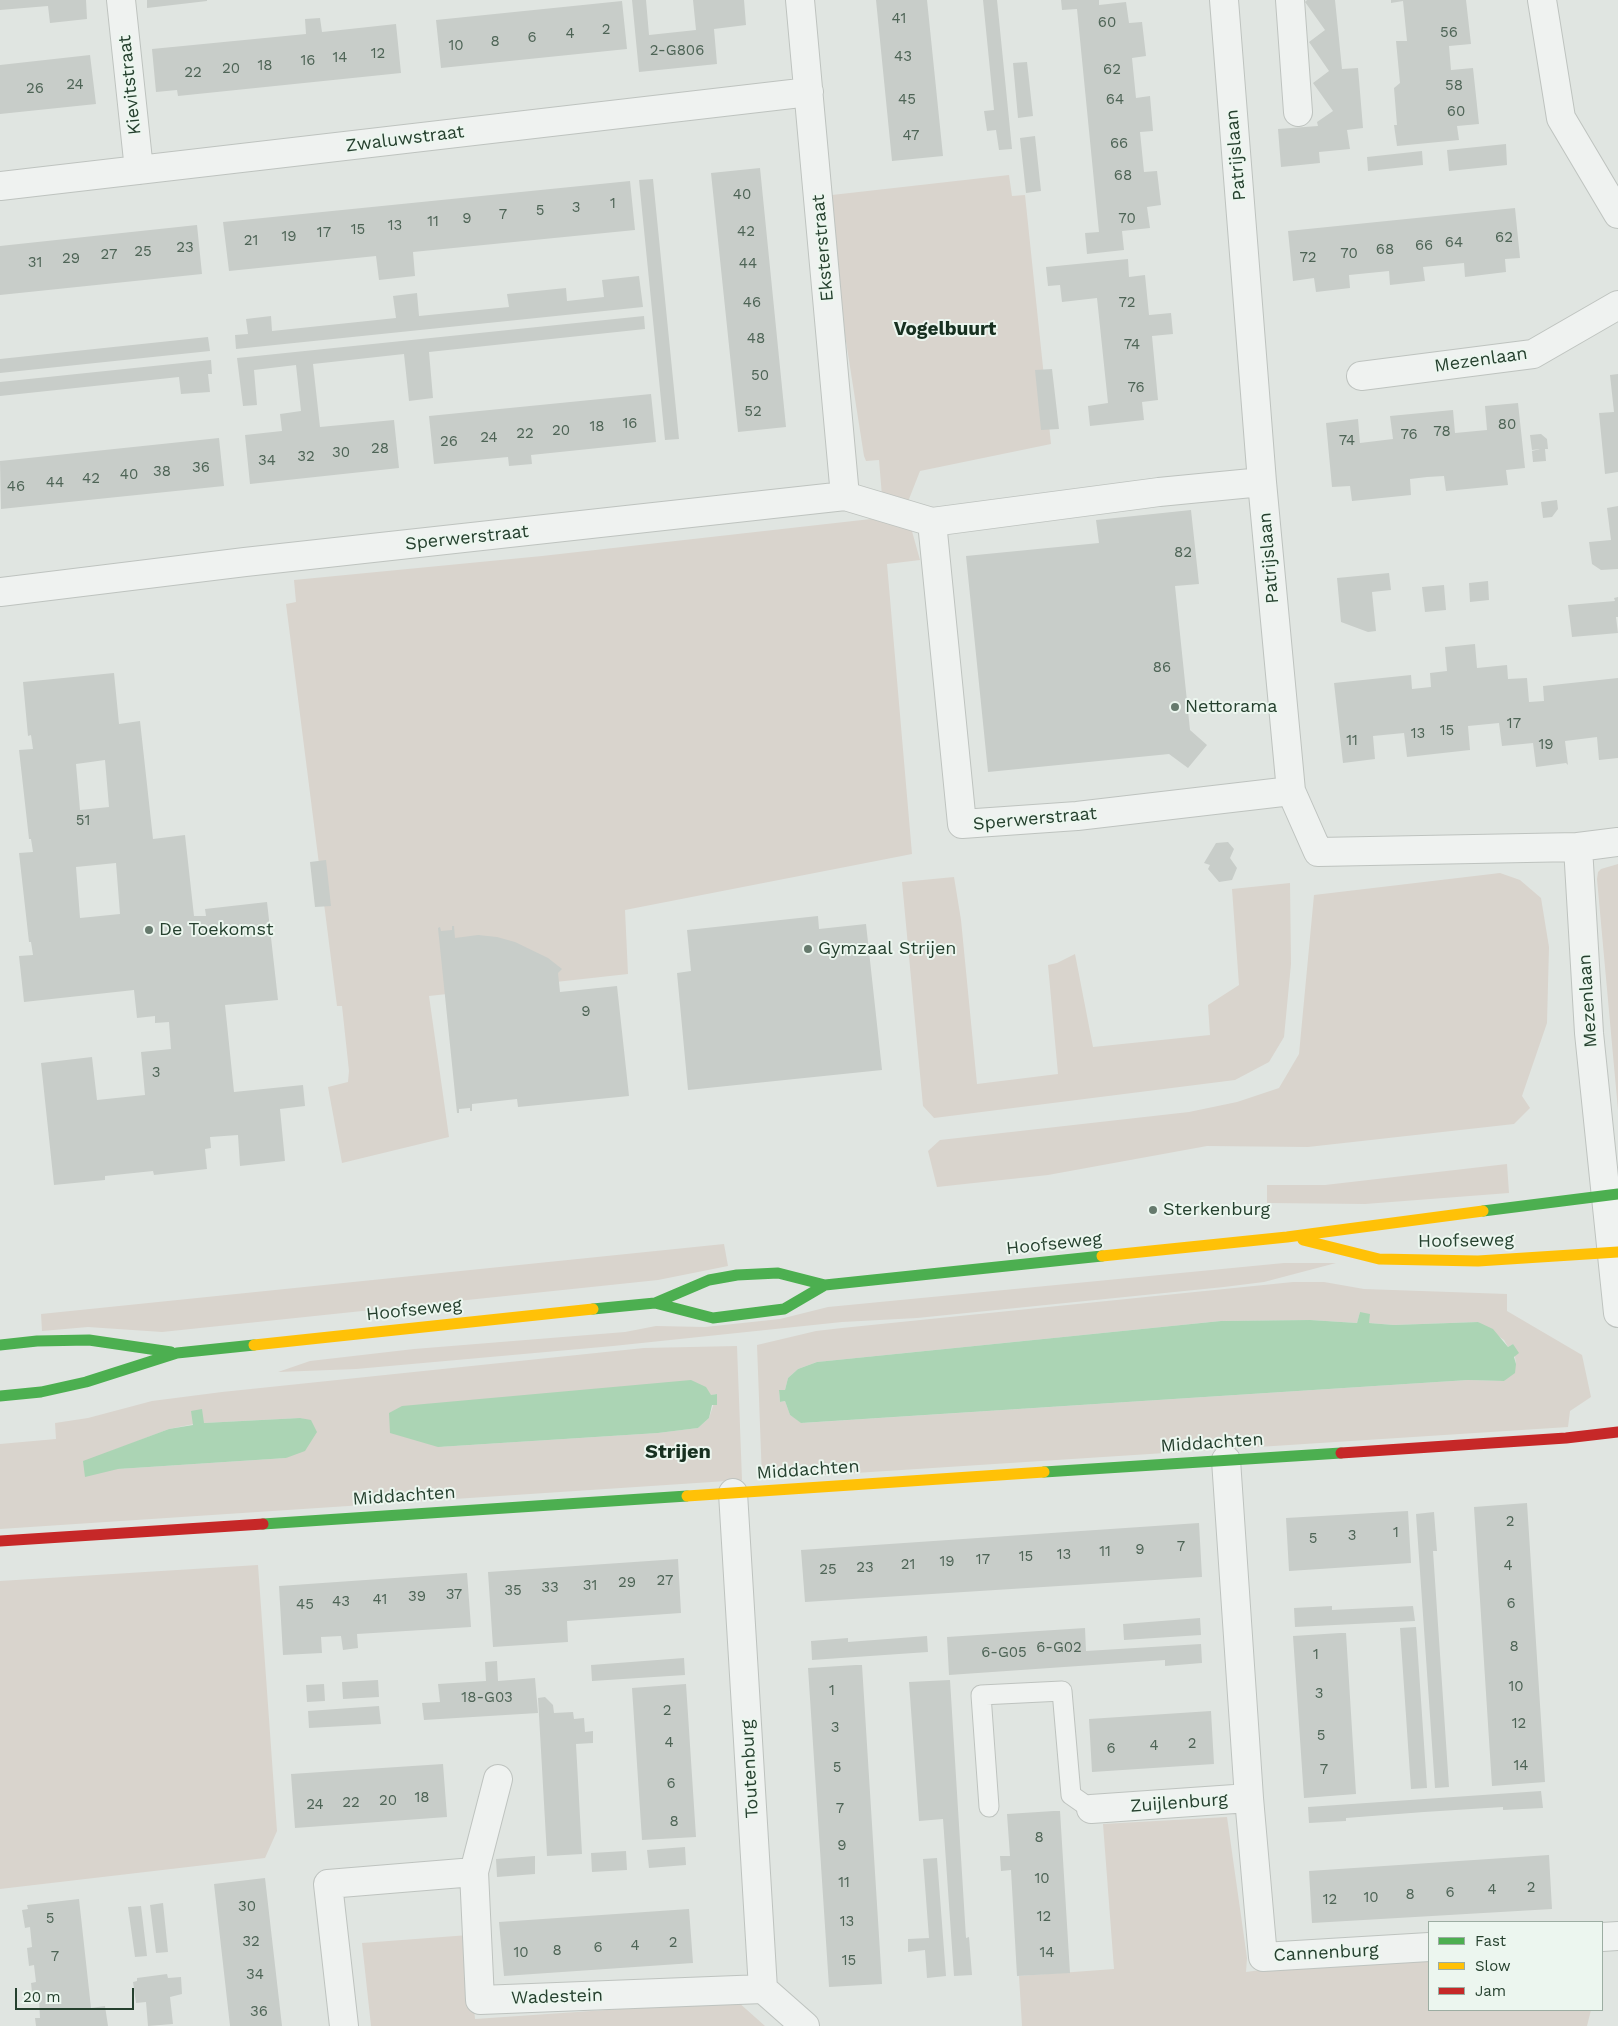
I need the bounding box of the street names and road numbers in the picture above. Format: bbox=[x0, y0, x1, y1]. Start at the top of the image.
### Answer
street label: Kievitstraat bbox=[114, 34, 146, 136]
street label: Patrijslaan bbox=[1221, 108, 1251, 202]
street label: Zwaluwstraat bbox=[345, 121, 465, 157]
street label: Eksterstraat bbox=[808, 193, 838, 303]
street label: Mezenlaan bbox=[1433, 343, 1529, 377]
street label: Patrijslaan bbox=[1254, 511, 1284, 605]
street label: Sperwerstraat bbox=[404, 521, 530, 555]
street label: Sperwerstraat bbox=[972, 803, 1098, 835]
street label: Mezenlaan bbox=[1574, 954, 1602, 1048]
street label: Hoofseweg bbox=[1005, 1228, 1103, 1260]
street label: Hoofseweg bbox=[1418, 1229, 1514, 1253]
street label: Hoofseweg bbox=[365, 1294, 463, 1326]
street label: Middachten bbox=[1160, 1429, 1264, 1457]
street label: Middachten bbox=[756, 1456, 860, 1484]
street label: Middachten bbox=[352, 1482, 456, 1510]
street label: Toutenburg bbox=[737, 1719, 763, 1819]
street label: Zuijlenburg bbox=[1130, 1789, 1228, 1817]
street label: Cannenburg bbox=[1273, 1939, 1379, 1967]
street label: Wadestein bbox=[511, 1985, 603, 2009]

